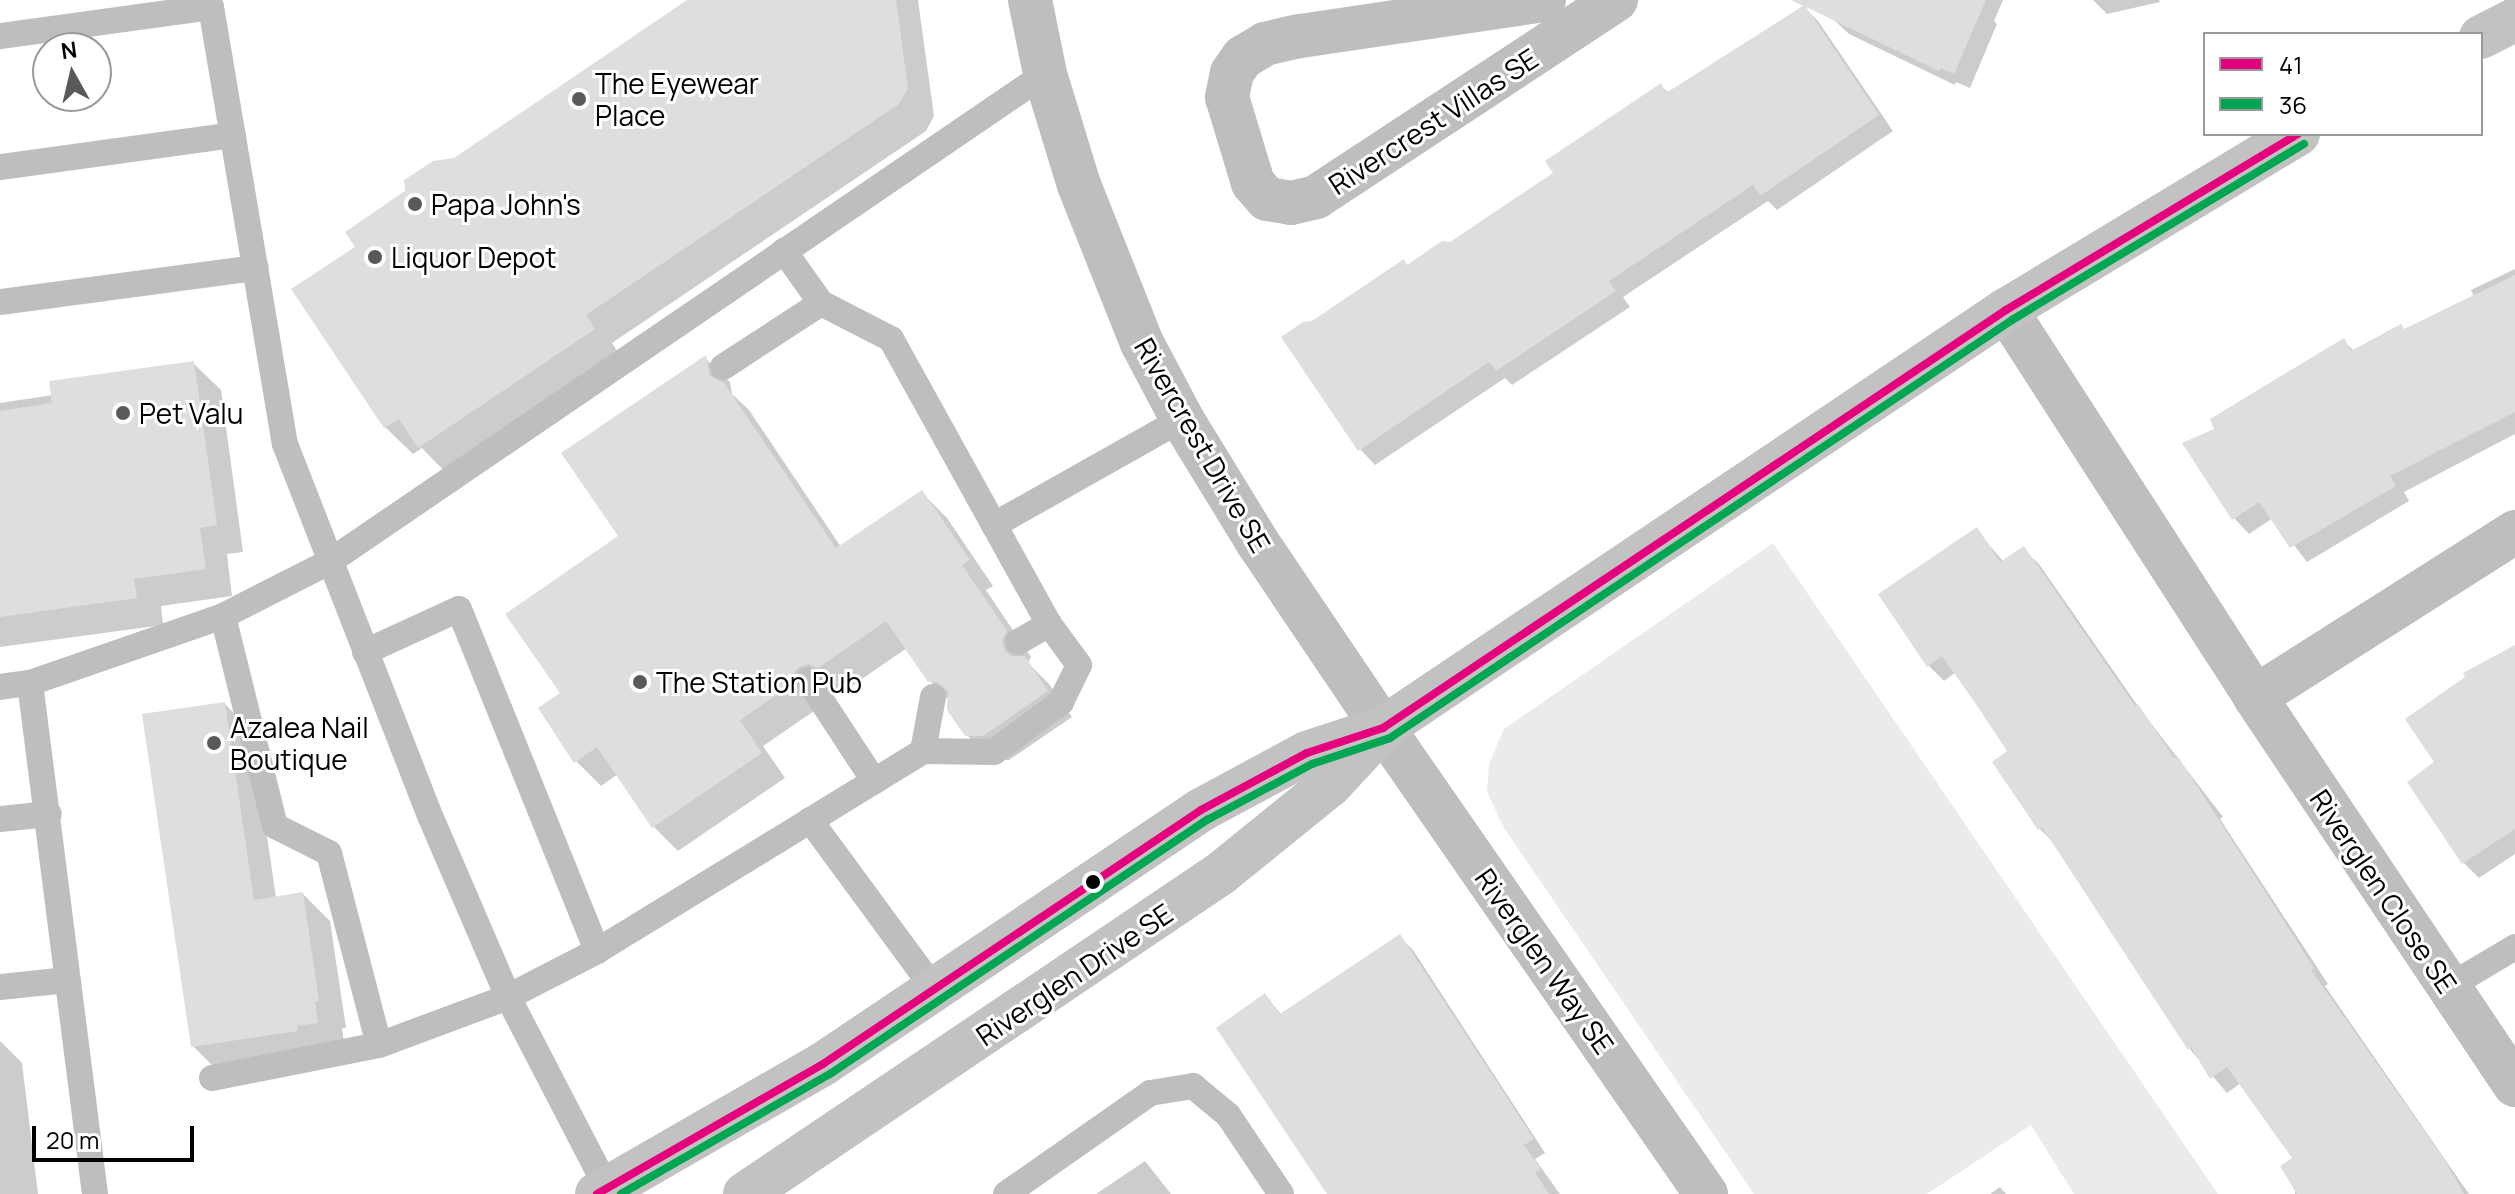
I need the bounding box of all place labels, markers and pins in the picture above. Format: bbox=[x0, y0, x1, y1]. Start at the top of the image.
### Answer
place label: The Eyewear Place bbox=[595, 66, 759, 132]
marker: The Eyewear Place bbox=[570, 90, 588, 108]
place label: Papa John's bbox=[431, 187, 581, 221]
marker: Papa John's bbox=[406, 195, 424, 213]
place label: Liquor Depot bbox=[391, 240, 556, 274]
marker: Liquor Depot bbox=[366, 248, 384, 266]
place label: Pet Valu bbox=[139, 396, 243, 430]
marker: Pet Valu bbox=[114, 404, 132, 422]
place label: The Station Pub bbox=[656, 665, 862, 699]
marker: The Station Pub bbox=[631, 673, 649, 691]
place label: Azalea Nail Boutique bbox=[230, 710, 369, 776]
marker: Azalea Nail Boutique bbox=[205, 734, 223, 752]
unlabelled marker bbox=[1085, 874, 1101, 890]

